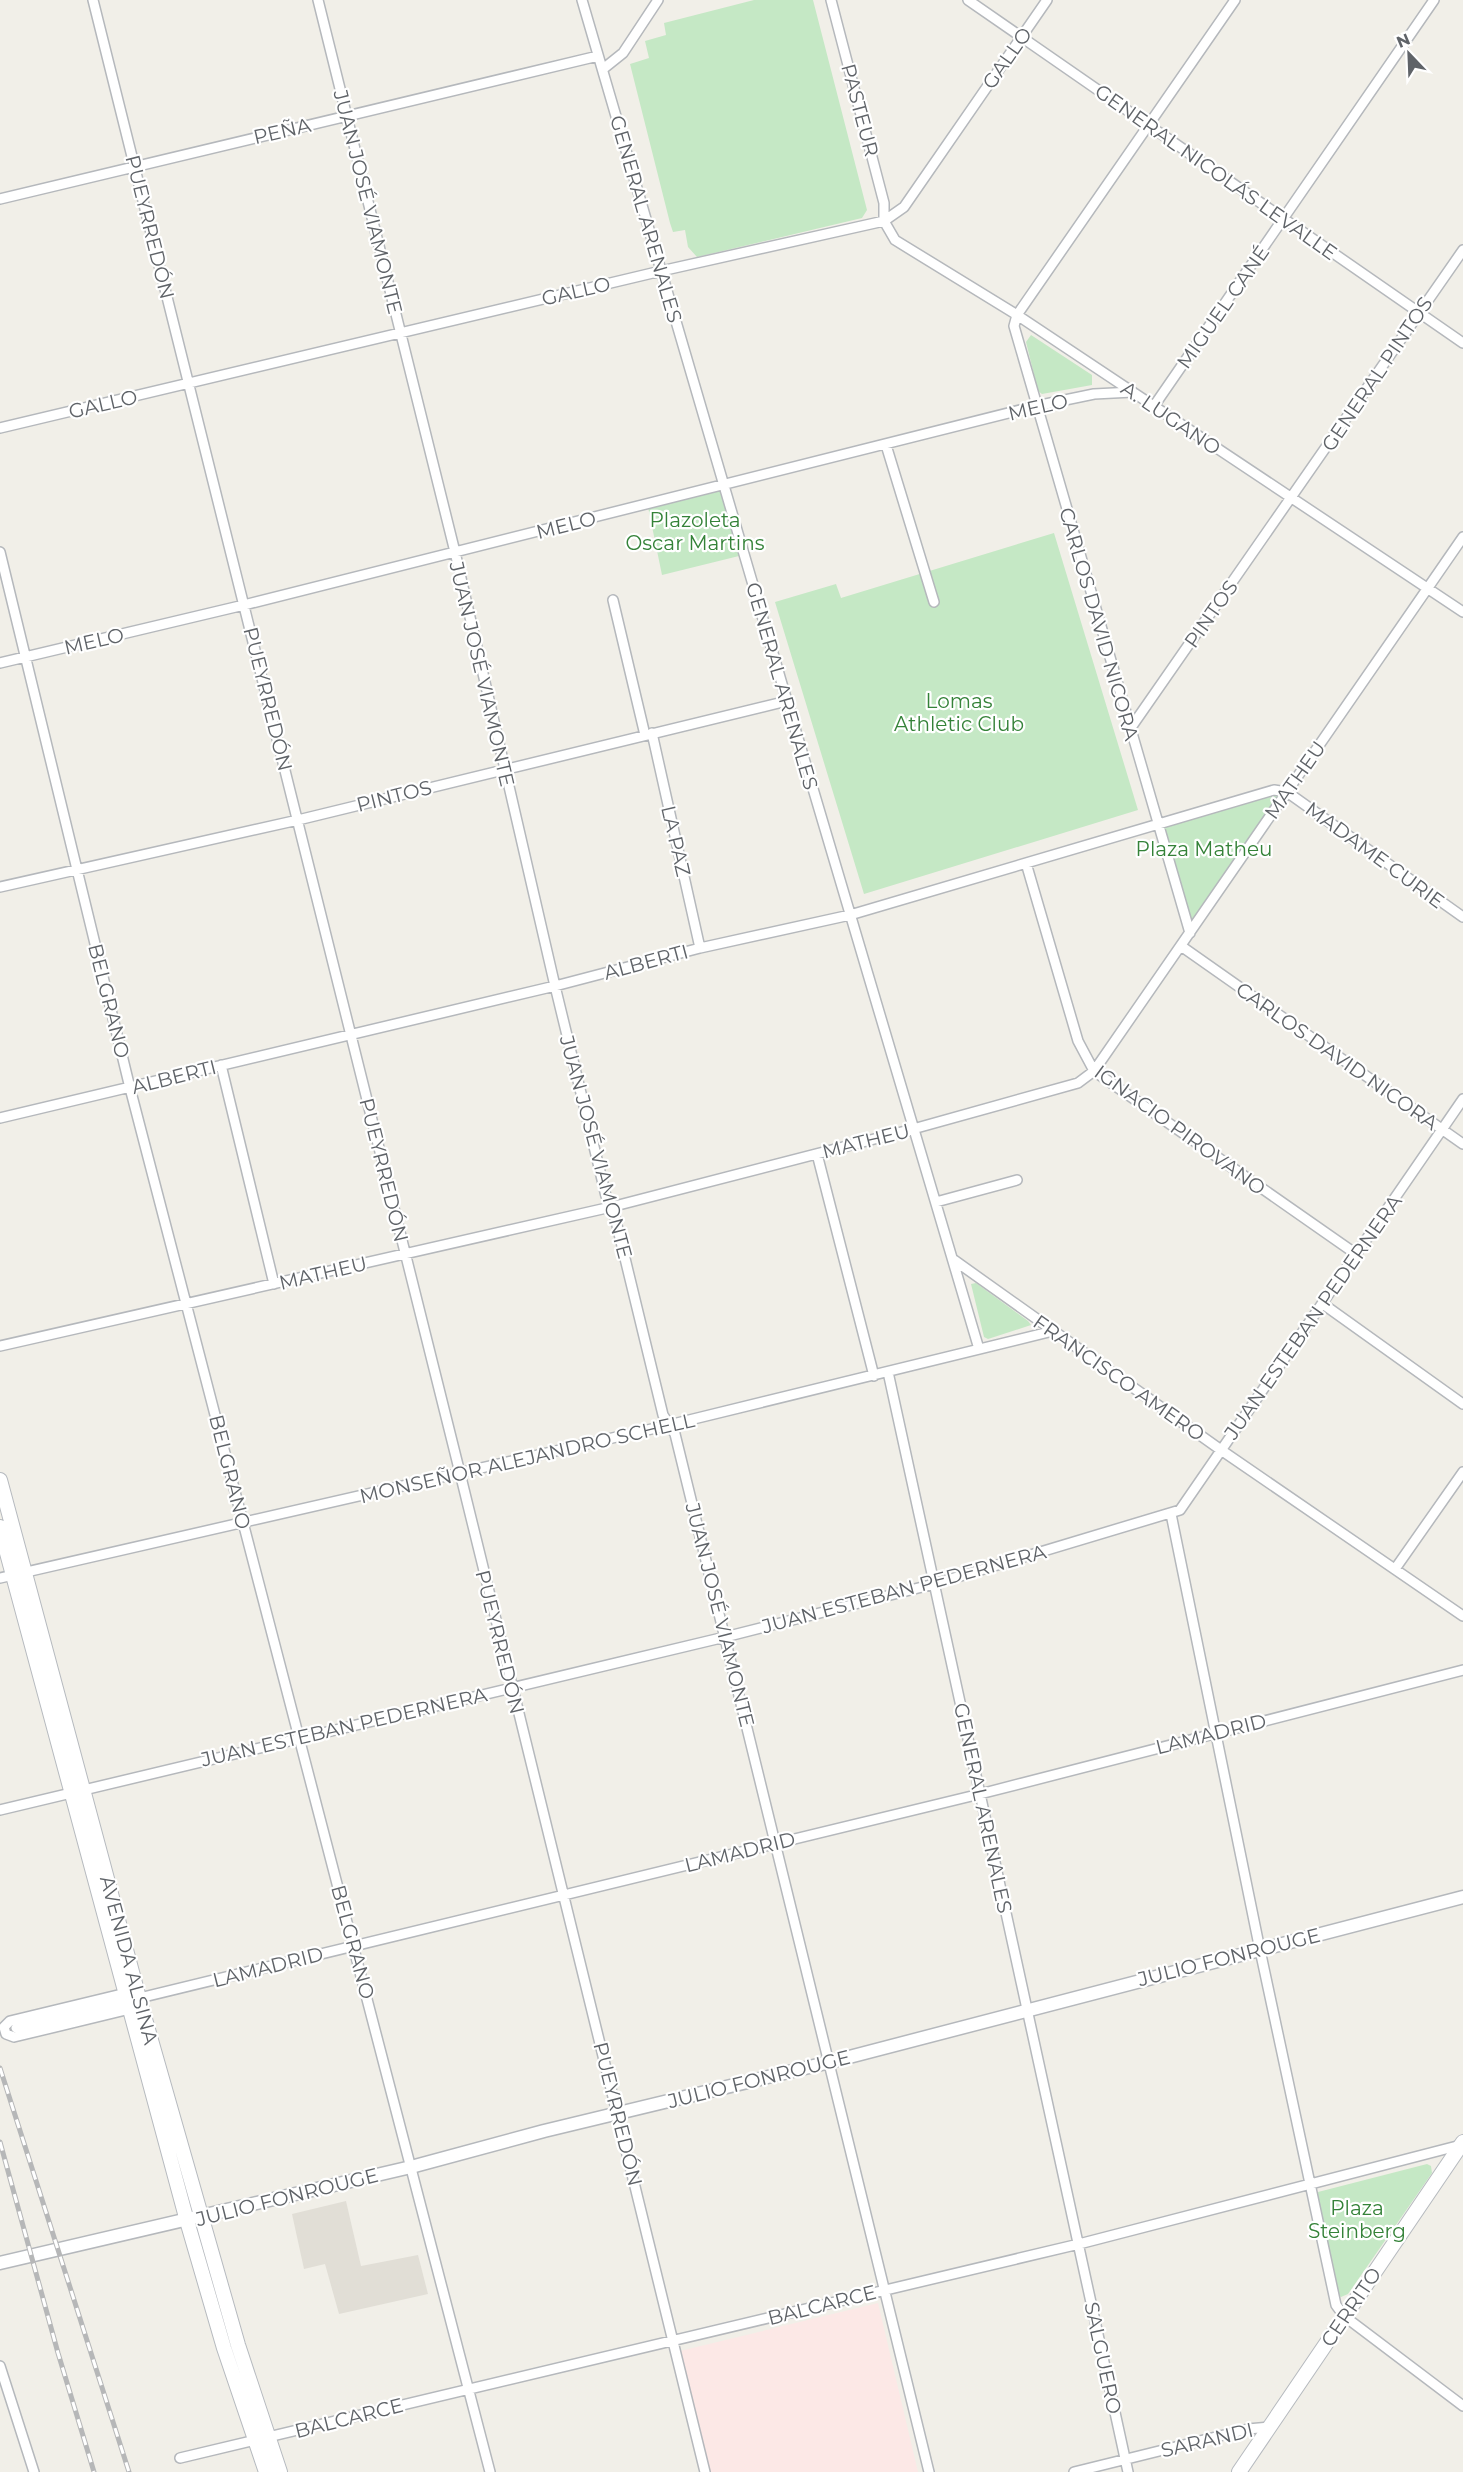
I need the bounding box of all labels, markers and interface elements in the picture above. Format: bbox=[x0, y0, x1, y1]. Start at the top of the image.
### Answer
street label: GALLO bbox=[977, 22, 1037, 94]
north arrow bbox=[1379, 24, 1439, 84]
text: N bbox=[1394, 29, 1413, 52]
street label: PASTEUR bbox=[836, 61, 884, 159]
street label: GENERAL NICOLÁS LEVALLE bbox=[1090, 79, 1342, 265]
street label: JUAN JOSÉ VIAMONTE bbox=[328, 86, 407, 317]
street label: PEÑA bbox=[251, 113, 314, 149]
street label: GENERAL ARENALES bbox=[605, 113, 687, 325]
street label: PUEYRREDÓN bbox=[121, 153, 179, 301]
street label: MIGUEL CANÉ bbox=[1172, 241, 1274, 373]
street label: GALLO bbox=[539, 271, 613, 311]
street label: GENERAL PINTOS bbox=[1316, 292, 1438, 456]
street label: A. LUGANO bbox=[1117, 376, 1225, 460]
street label: GALLO bbox=[66, 384, 140, 424]
street label: MELO bbox=[1006, 388, 1070, 426]
street label: CARLOS DAVID NICORA bbox=[1054, 505, 1144, 744]
street label: MELO bbox=[534, 506, 598, 544]
park label: Plazoleta Oscar Martins bbox=[626, 508, 765, 555]
street label: JUAN JOSÉ VIAMONTE bbox=[444, 558, 520, 789]
street label: PINTOS bbox=[1179, 576, 1243, 652]
street label: GENERAL ARENALES bbox=[741, 580, 823, 792]
street label: MELO bbox=[62, 622, 126, 660]
street label: PUEYRREDÓN bbox=[239, 625, 297, 773]
park label: Lomas Athletic Club bbox=[894, 689, 1024, 736]
street label: MATHEU bbox=[1259, 736, 1331, 824]
street label: PINTOS bbox=[354, 775, 434, 817]
street label: MADAME CURIE bbox=[1301, 797, 1449, 913]
street label: LA PAZ bbox=[656, 803, 696, 879]
park label: Plaza Matheu bbox=[1136, 837, 1272, 861]
street label: ALBERTI bbox=[601, 939, 691, 985]
street label: BELGRANO bbox=[83, 941, 135, 1061]
street label: CARLOS DAVID NICORA bbox=[1231, 977, 1443, 1135]
street label: JUAN JOSÉ VIAMONTE bbox=[554, 1032, 637, 1261]
street label: ALBERTI bbox=[129, 1055, 219, 1099]
street label: IGNACIO PIROVANO bbox=[1090, 1060, 1270, 1200]
street label: PUEYRREDÓN bbox=[355, 1096, 413, 1244]
street label: MATHEU bbox=[820, 1119, 912, 1163]
street label: JUAN ESTEBAN PEDERNERA bbox=[1219, 1190, 1407, 1445]
street label: MATHEU bbox=[277, 1251, 369, 1295]
street label: FRANCISCO AMERO bbox=[1029, 1310, 1209, 1446]
street label: MONSEÑOR ALEJANDRO SCHELL bbox=[357, 1408, 697, 1508]
street label: BELGRANO bbox=[204, 1412, 256, 1532]
street label: JUAN JOSÉ VIAMONTE bbox=[680, 1499, 759, 1730]
street label: JUAN ESTEBAN PEDERNERA bbox=[758, 1539, 1049, 1639]
street label: PUEYRREDÓN bbox=[471, 1568, 529, 1716]
street label: JUAN ESTEBAN PEDERNERA bbox=[198, 1682, 490, 1772]
street label: GENERAL ARENALES bbox=[949, 1701, 1017, 1915]
street label: LAMADRID bbox=[1153, 1709, 1269, 1759]
street label: LAMADRID bbox=[682, 1827, 798, 1877]
street label: AVENIDA ALSINA bbox=[95, 1873, 163, 2048]
street label: BELGRANO bbox=[326, 1882, 380, 2002]
street label: JULIO FONROUGE bbox=[1134, 1923, 1323, 1992]
street label: LAMADRID bbox=[210, 1942, 326, 1992]
street label: PUEYRREDÓN bbox=[589, 2040, 647, 2188]
street label: JULIO FONROUGE bbox=[664, 2045, 853, 2114]
street label: JULIO FONROUGE bbox=[192, 2163, 381, 2232]
park label: Plaza Steinberg bbox=[1308, 2196, 1406, 2243]
street label: CERRITO bbox=[1316, 2263, 1386, 2351]
street label: BALCARCE bbox=[765, 2280, 879, 2330]
street label: SALGUERO bbox=[1079, 2300, 1127, 2416]
street label: BALCARCE bbox=[292, 2393, 406, 2443]
street label: SARANDI bbox=[1158, 2418, 1256, 2462]

